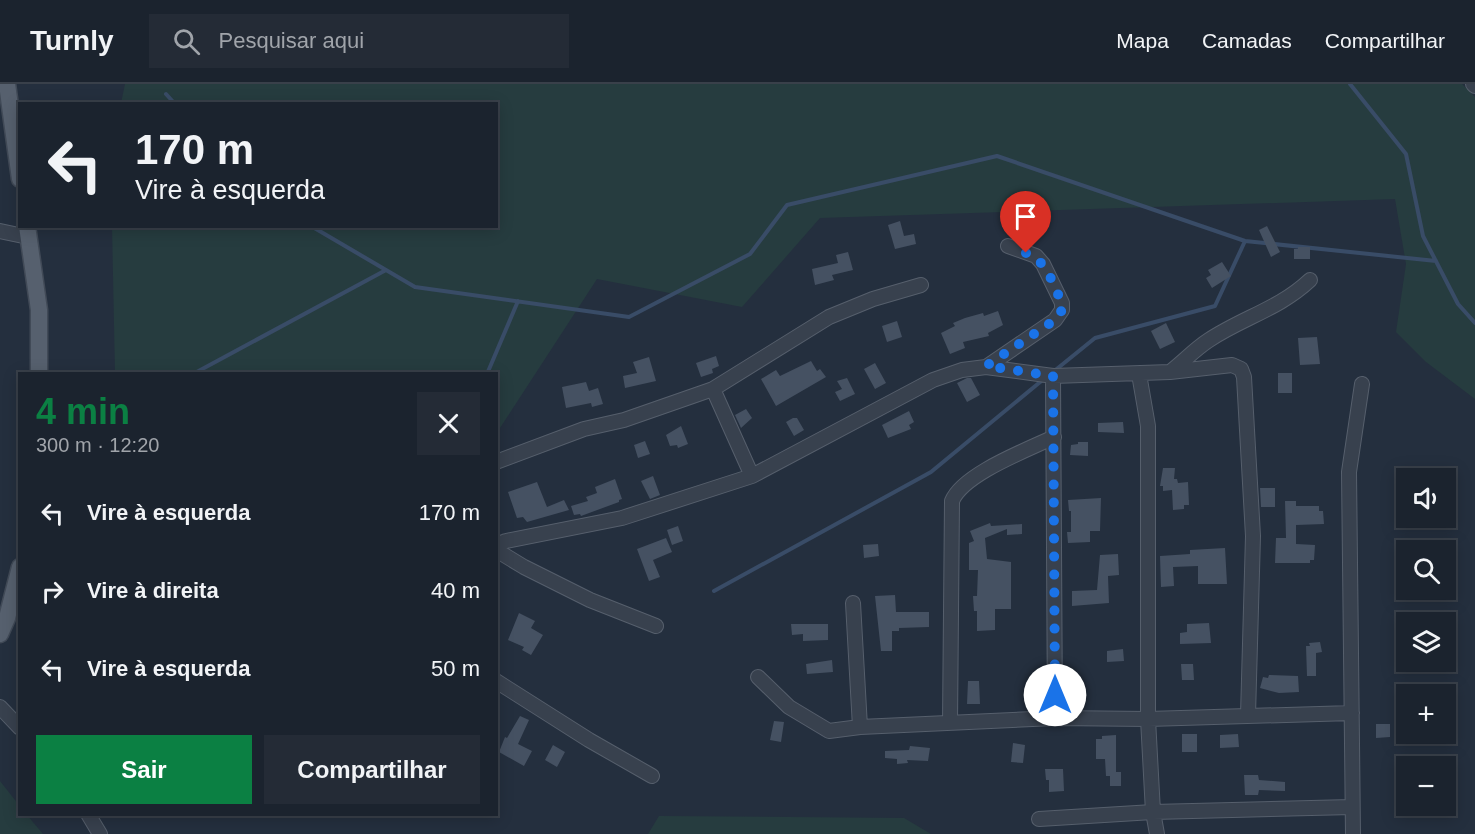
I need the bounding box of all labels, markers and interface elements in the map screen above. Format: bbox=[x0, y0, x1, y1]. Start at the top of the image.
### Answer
search box bbox=[149, 14, 569, 68]
text: Turnly bbox=[30, 25, 113, 56]
icon: search bbox=[170, 25, 203, 58]
text: Pesquisar aqui bbox=[218, 28, 364, 53]
text: Mapa bbox=[1116, 29, 1169, 52]
text: Camadas bbox=[1202, 29, 1292, 52]
text: Compartilhar bbox=[1325, 29, 1445, 52]
icon: left bbox=[36, 126, 114, 204]
text: 170 m bbox=[135, 126, 254, 173]
text: Vire à esquerda bbox=[135, 175, 325, 205]
pin bbox=[1000, 191, 1051, 253]
icon: arrive bbox=[1009, 200, 1042, 233]
text: 4 min bbox=[36, 391, 130, 432]
button: close bbox=[417, 392, 480, 455]
text: 300 m · 12:20 bbox=[36, 434, 159, 456]
map controls bbox=[1396, 468, 1456, 816]
button: sound bbox=[1396, 468, 1456, 528]
icon: left bbox=[36, 497, 69, 530]
text: Vire à esquerda bbox=[87, 500, 250, 525]
text: 170 m bbox=[419, 500, 480, 525]
button: search bbox=[1396, 540, 1456, 600]
icon: right bbox=[36, 575, 69, 608]
text: Vire à direita bbox=[87, 578, 219, 603]
text: 40 m bbox=[431, 578, 480, 603]
button: layers bbox=[1396, 612, 1456, 672]
icon: left bbox=[36, 653, 69, 686]
text: Vire à esquerda bbox=[87, 656, 250, 681]
text: 50 m bbox=[431, 656, 480, 681]
position arrow bbox=[1023, 663, 1087, 727]
button: + bbox=[1396, 684, 1456, 744]
button: Sair bbox=[36, 735, 252, 804]
button: Compartilhar bbox=[264, 735, 480, 804]
button: − bbox=[1396, 756, 1456, 816]

